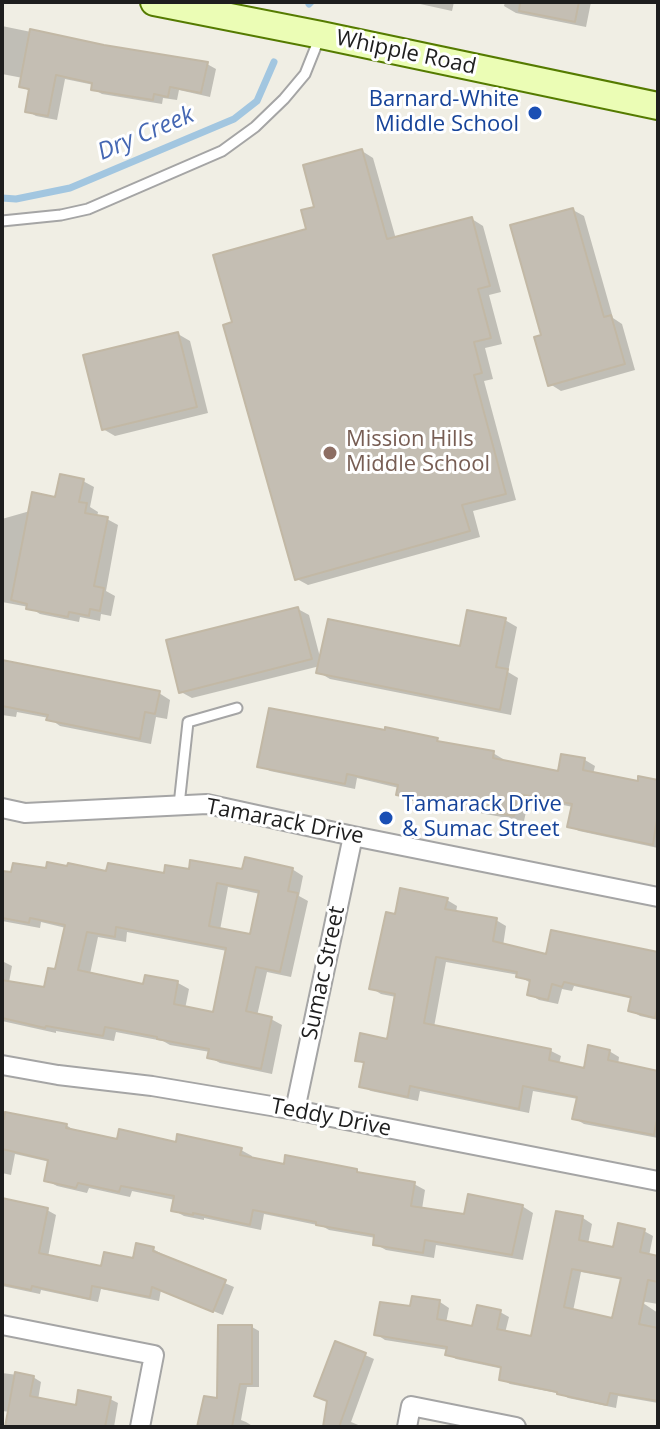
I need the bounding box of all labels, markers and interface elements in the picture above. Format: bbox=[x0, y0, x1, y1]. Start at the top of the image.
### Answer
street label: Whipple Road bbox=[334, 25, 478, 81]
place label: Barnard-White Middle School bbox=[369, 87, 519, 138]
water label: Dry Creek bbox=[93, 101, 199, 167]
marker: Barnard-White Middle School bbox=[526, 104, 544, 122]
place label: Mission Hills Middle School bbox=[346, 427, 490, 478]
marker: Mission Hills Middle School bbox=[321, 444, 339, 462]
place label: Tamarack Drive & Sumac Street bbox=[402, 792, 562, 844]
street label: Tamarack Drive bbox=[204, 794, 366, 850]
marker: Tamarack Drive & Sumac Street bbox=[377, 809, 395, 827]
street label: Sumac Street bbox=[297, 904, 351, 1042]
street label: Teddy Drive bbox=[269, 1093, 393, 1143]

